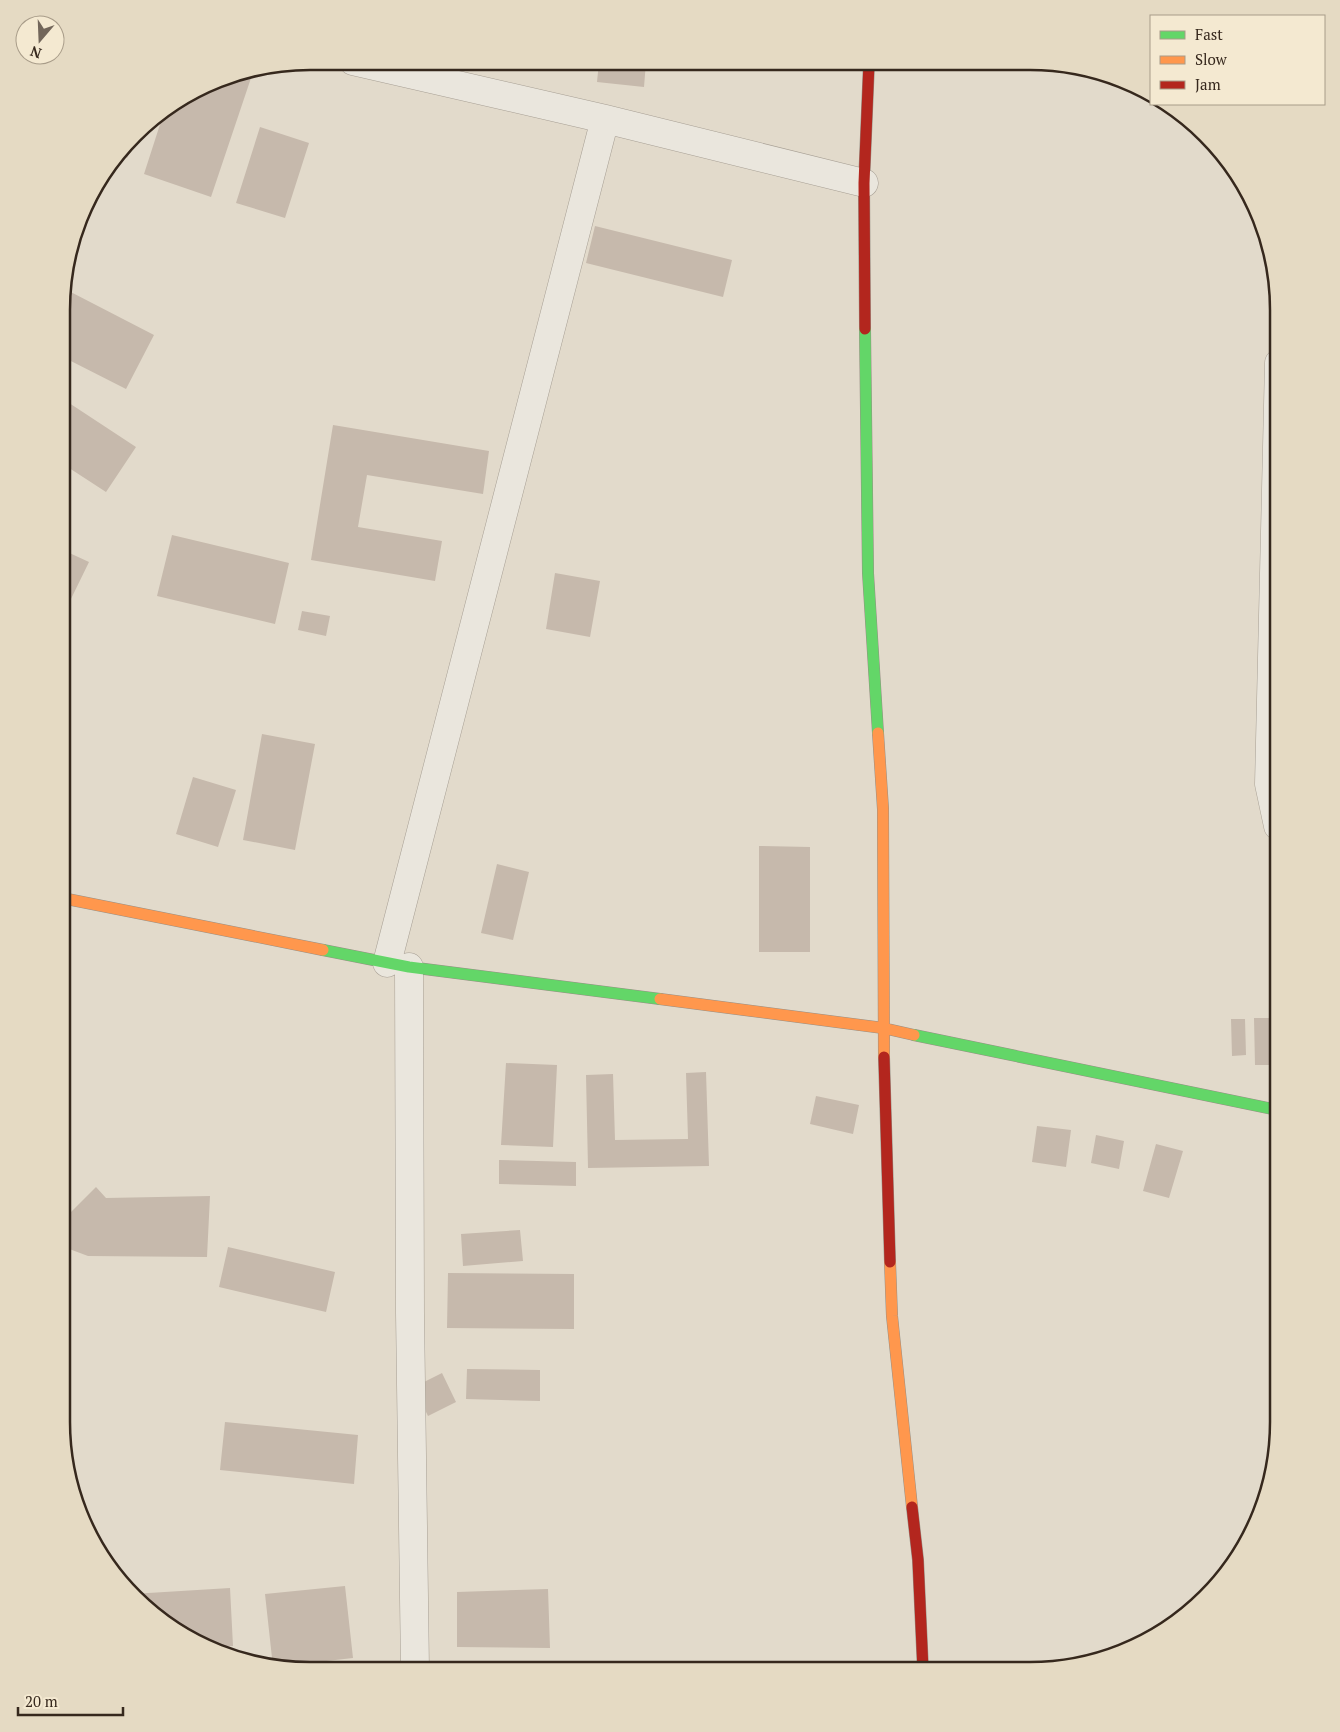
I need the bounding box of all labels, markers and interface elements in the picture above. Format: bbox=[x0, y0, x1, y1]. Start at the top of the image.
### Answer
north arrow bbox=[15, 15, 65, 65]
legend bbox=[1150, 15, 1325, 105]
text: Fast bbox=[1195, 24, 1223, 44]
text: N bbox=[27, 42, 44, 63]
text: Slow bbox=[1195, 49, 1228, 69]
text: Jam bbox=[1195, 74, 1221, 94]
scale bar bbox=[18, 1684, 122, 1716]
text: 20 m bbox=[25, 1691, 58, 1711]

